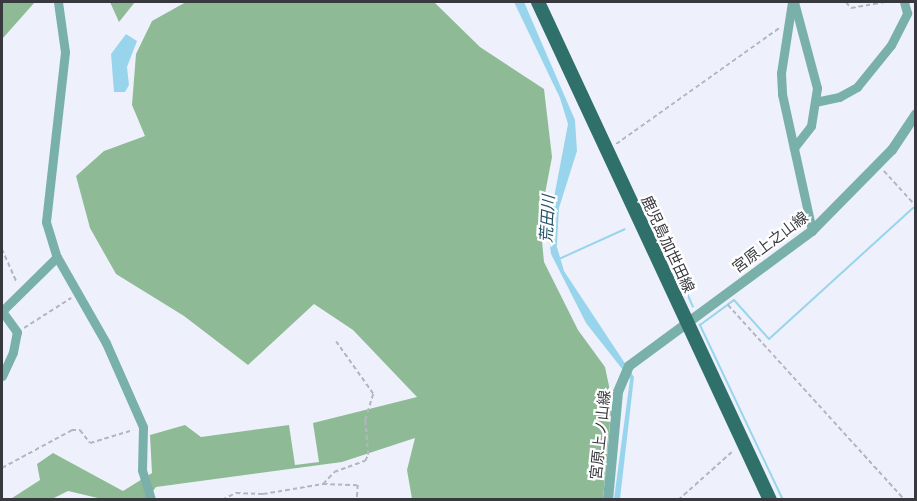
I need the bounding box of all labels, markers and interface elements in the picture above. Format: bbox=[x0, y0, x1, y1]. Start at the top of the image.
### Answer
street label: 鹿児島加世田線 bbox=[638, 193, 698, 295]
water label: 荒田川 bbox=[536, 195, 558, 243]
street label: 宮原上之山線 bbox=[729, 208, 811, 276]
street label: 宮原上ノ山線 bbox=[586, 389, 614, 481]

